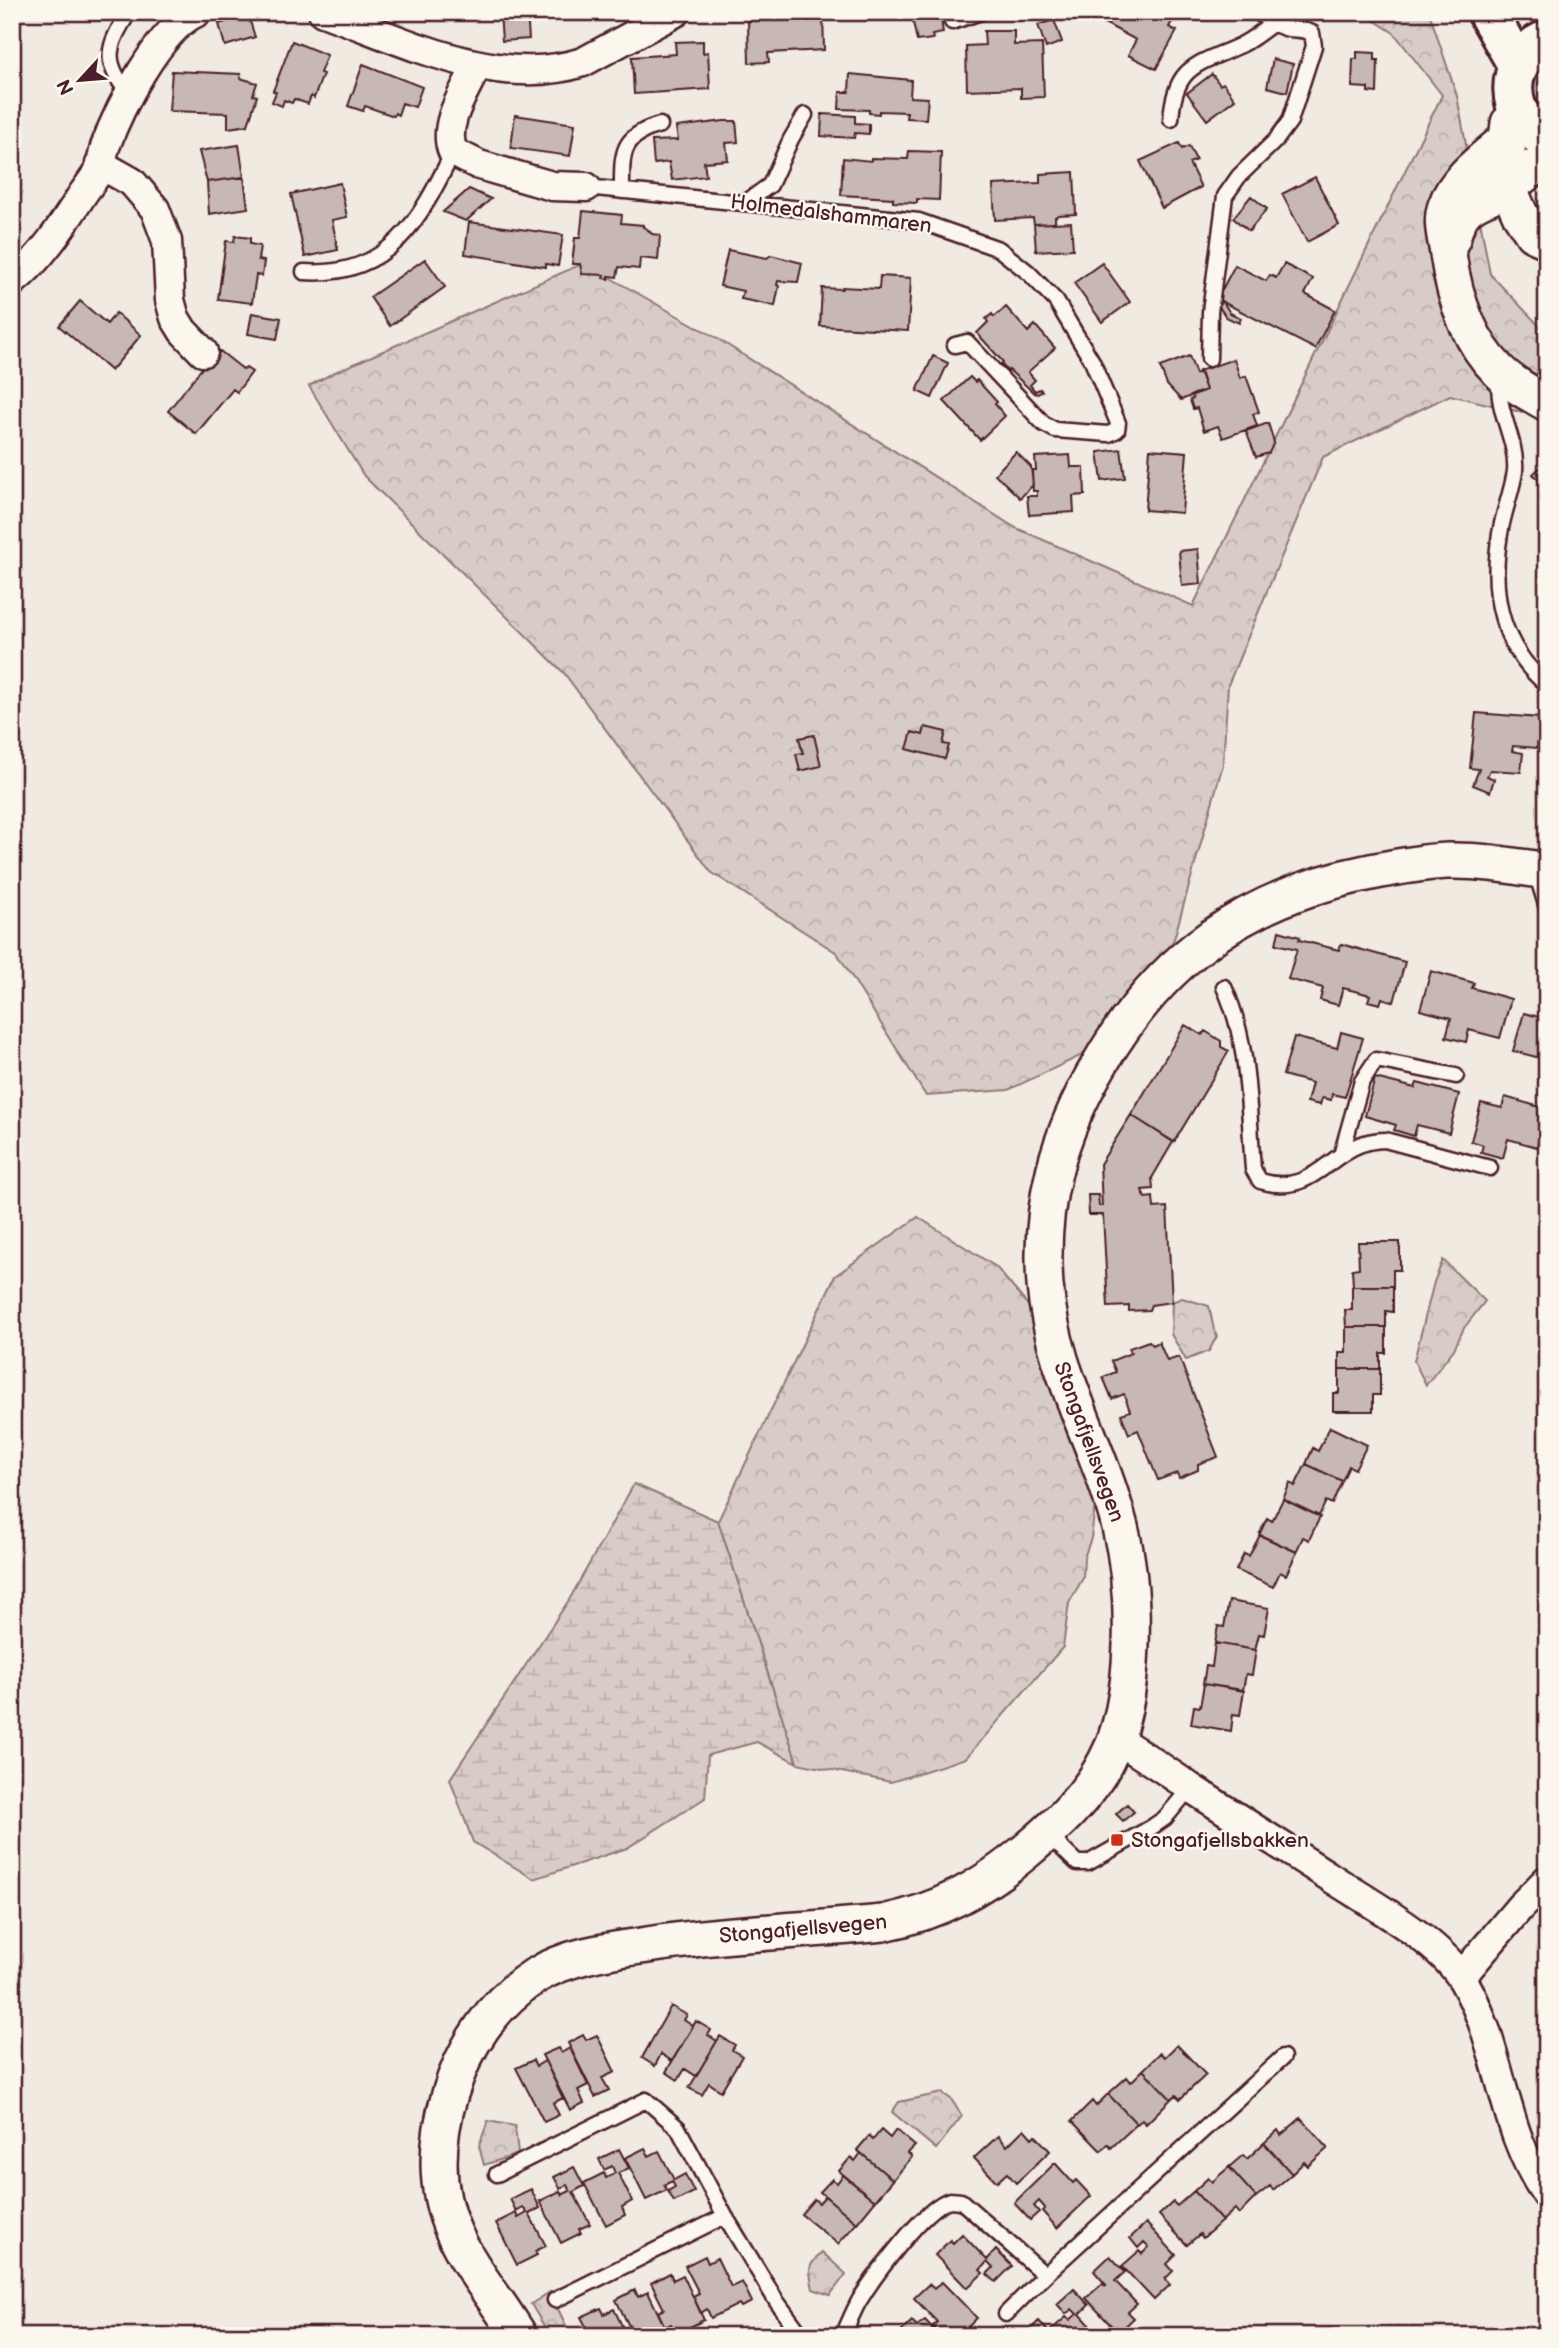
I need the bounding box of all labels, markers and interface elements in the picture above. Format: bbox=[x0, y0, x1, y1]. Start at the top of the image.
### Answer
north arrow bbox=[46, 46, 116, 116]
text: N bbox=[53, 75, 80, 98]
street label: Holmedalshammaren bbox=[729, 189, 933, 239]
street label: Stongafjellsvegen bbox=[1048, 1359, 1130, 1525]
place label: Stongafjellsbakken bbox=[1131, 1828, 1309, 1853]
marker: Stongafjellsbakken bbox=[1109, 1832, 1125, 1848]
street label: Stongafjellsvegen bbox=[718, 1909, 888, 1949]

